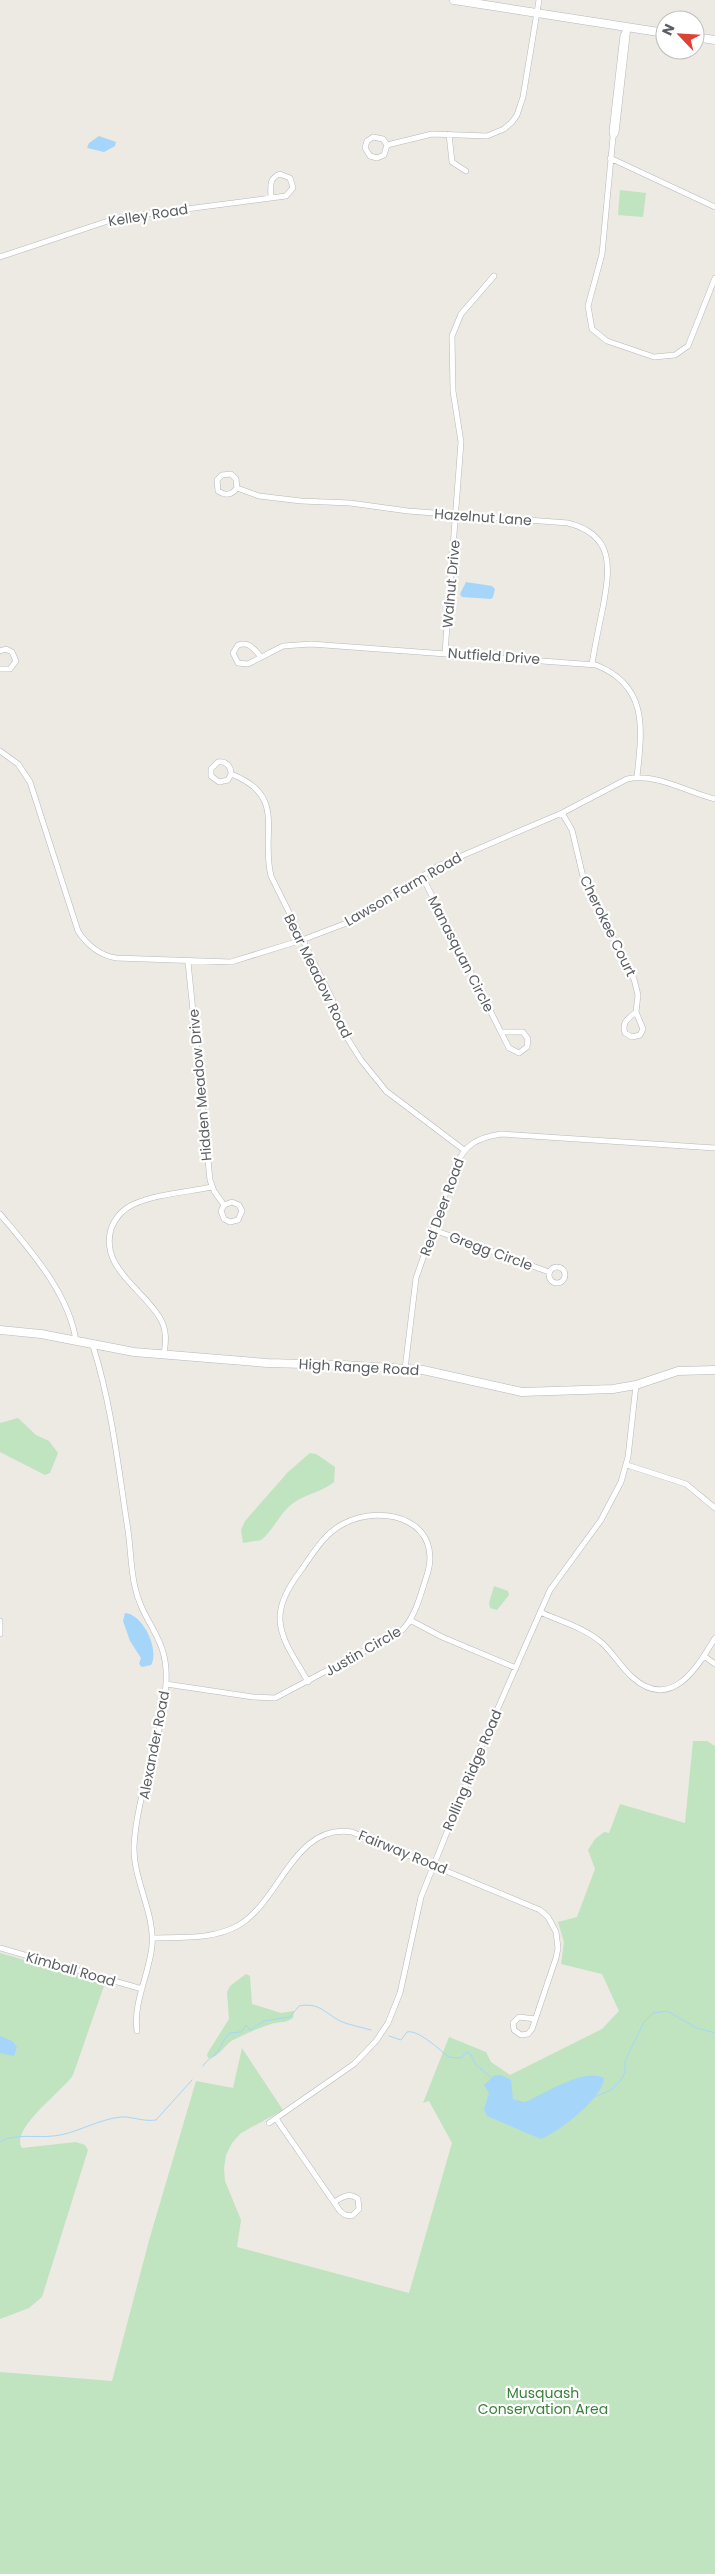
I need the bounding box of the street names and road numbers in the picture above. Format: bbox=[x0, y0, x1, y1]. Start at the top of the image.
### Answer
street label: Kelley Road bbox=[107, 199, 189, 231]
street label: Hazelnut Lane bbox=[434, 504, 533, 530]
street label: Walnut Drive bbox=[437, 539, 465, 629]
street label: Nutfield Drive bbox=[447, 643, 541, 669]
street label: Lawson Farm Road bbox=[341, 847, 465, 931]
street label: Cherokee Court bbox=[575, 872, 641, 980]
street label: Manasquan Circle bbox=[423, 892, 499, 1016]
street label: Bear Meadow Road bbox=[279, 911, 357, 1041]
street label: Hidden Meadow Drive bbox=[183, 1008, 217, 1162]
street label: Red Deer Road bbox=[415, 1155, 469, 1259]
street label: Gregg Circle bbox=[446, 1227, 536, 1275]
street label: High Range Road bbox=[298, 1354, 420, 1380]
street label: Justin Circle bbox=[321, 1621, 405, 1681]
street label: Alexander Road bbox=[134, 1689, 174, 1801]
street label: Rolling Ridge Road bbox=[437, 1706, 507, 1834]
street label: Fairway Road bbox=[356, 1825, 450, 1879]
street label: Kimball Road bbox=[24, 1947, 118, 1991]

